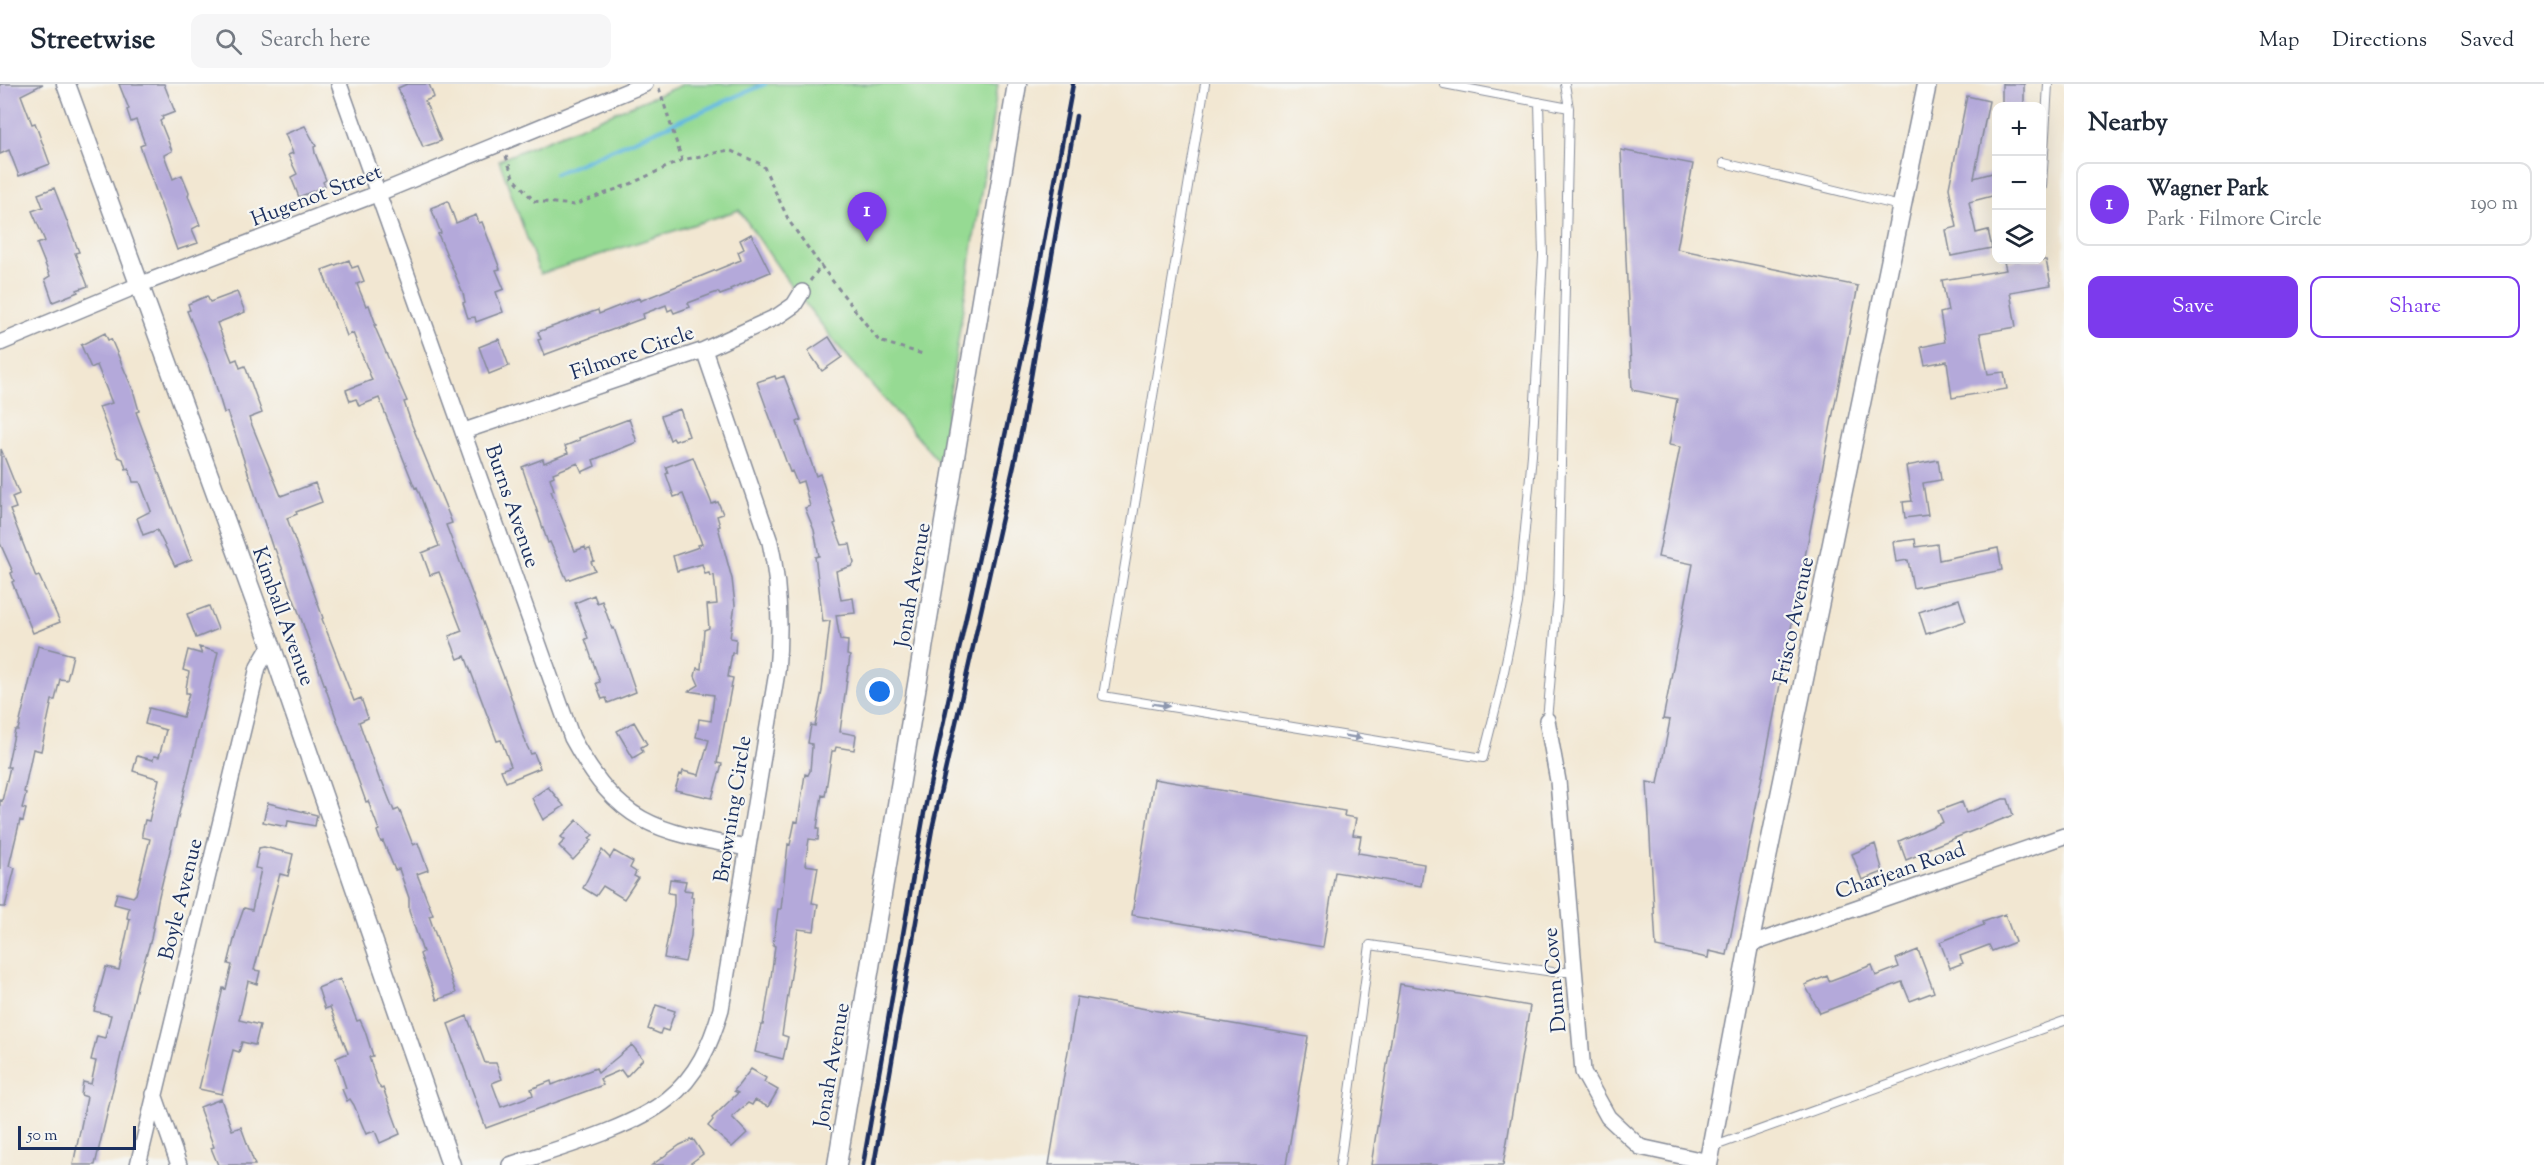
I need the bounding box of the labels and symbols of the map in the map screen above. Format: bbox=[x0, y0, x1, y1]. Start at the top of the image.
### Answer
street label: Hugenot Street bbox=[247, 158, 387, 236]
pin: 1 bbox=[848, 192, 886, 242]
street label: Filmore Circle bbox=[567, 319, 699, 389]
street label: Burns Avenue bbox=[476, 441, 546, 572]
street label: Jonah Avenue bbox=[888, 520, 940, 651]
street label: Kimball Avenue bbox=[243, 543, 321, 690]
street label: Frisco Avenue bbox=[1767, 554, 1823, 687]
your location bbox=[865, 677, 894, 706]
one-way arrow bbox=[1152, 701, 1171, 710]
one-way arrow bbox=[1344, 733, 1363, 742]
street label: Browning Circle bbox=[708, 734, 760, 885]
street label: Boyle Avenue bbox=[152, 835, 212, 964]
street label: Charjean Road bbox=[1831, 836, 1970, 908]
street label: Dunn Cove bbox=[1536, 926, 1576, 1034]
street label: Jonah Avenue bbox=[807, 1000, 859, 1131]
scale bar bbox=[18, 1123, 136, 1150]

